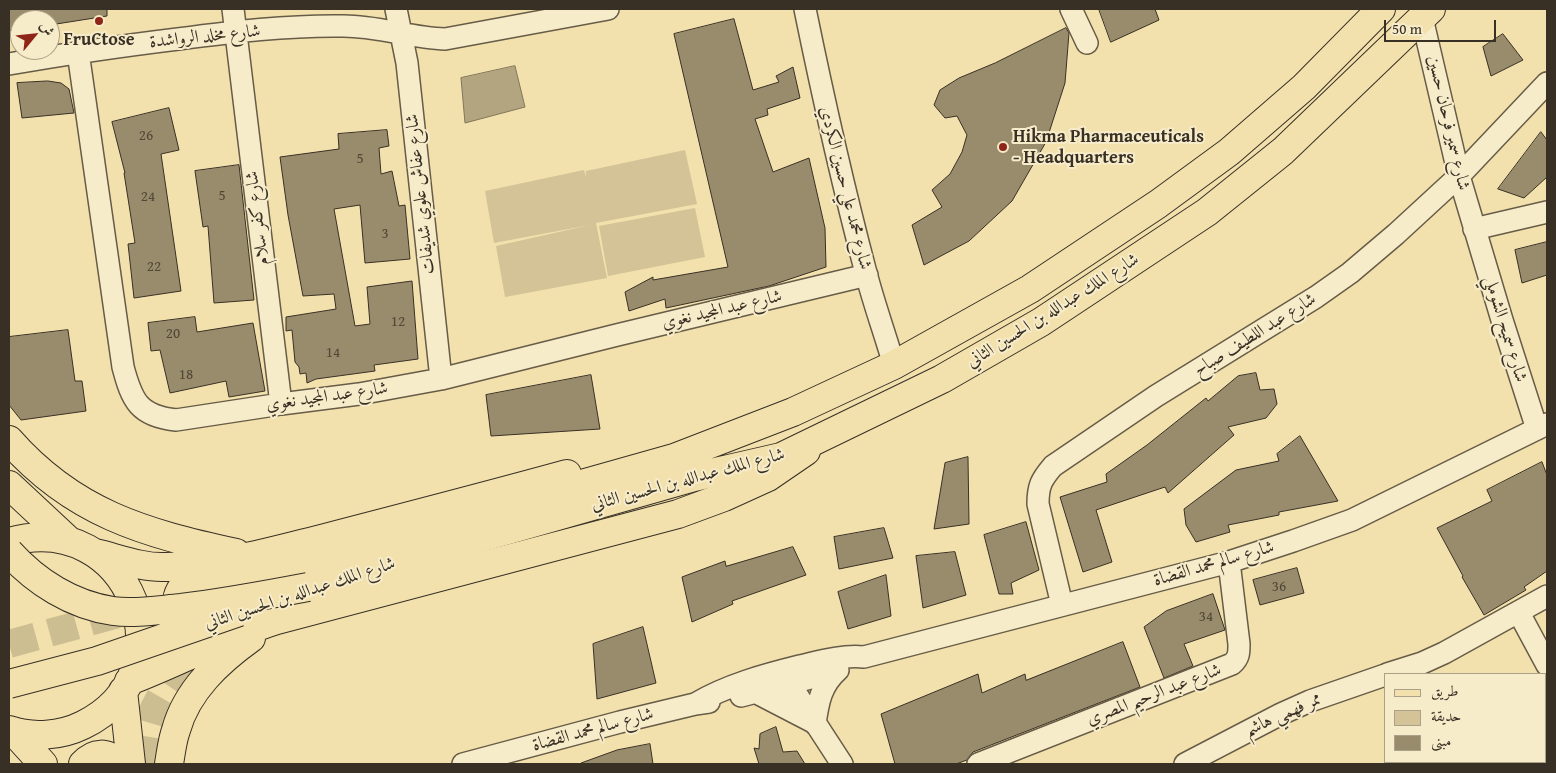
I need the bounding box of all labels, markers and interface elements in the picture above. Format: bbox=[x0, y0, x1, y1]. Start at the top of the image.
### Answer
north arrow bbox=[10, 10, 60, 60]
scale bar bbox=[1386, 10, 1498, 42]
marker: FruCtose bbox=[93, 15, 105, 27]
text: ش bbox=[35, 18, 59, 39]
text: 50 m bbox=[1392, 18, 1422, 39]
street label: شارع مخلد الرواشدة bbox=[148, 20, 262, 54]
place label: FruCtose bbox=[63, 29, 135, 51]
street label: شارع سمير فرحان حسين bbox=[1422, 53, 1474, 193]
street label: شارع محمد علي حسين الكردي bbox=[814, 104, 876, 272]
street label: شارع عفاش علوي شديفات bbox=[402, 113, 440, 275]
place label: Hikma Pharmaceuticals - Headquarters bbox=[1013, 126, 1204, 168]
house number: 26 bbox=[139, 127, 153, 145]
marker: Hikma Pharmaceuticals - Headquarters bbox=[997, 141, 1009, 153]
house number: 5 bbox=[356, 150, 364, 168]
street label: شارع كفر سلام bbox=[242, 170, 274, 266]
house number: 5 bbox=[218, 187, 226, 205]
house number: 24 bbox=[141, 188, 155, 206]
house number: 3 bbox=[381, 225, 389, 243]
street label: شارع الملك عبدالله بن الحسين الثاني bbox=[963, 249, 1143, 373]
house number: 22 bbox=[147, 258, 161, 276]
street label: شارع سميح الشوملي bbox=[1479, 273, 1531, 385]
street label: شارع عبد المجيد نغوي bbox=[660, 286, 784, 334]
street label: شارع عبد اللطيف صباح bbox=[1190, 289, 1320, 381]
house number: 12 bbox=[391, 313, 405, 331]
house number: 20 bbox=[166, 325, 180, 343]
house number: 14 bbox=[326, 344, 340, 362]
house number: 18 bbox=[179, 366, 193, 384]
street label: شارع عبد المجيد نغوي bbox=[265, 378, 389, 416]
street label: شارع الملك عبدالله بن الحسين الثاني bbox=[589, 444, 787, 516]
street label: شارع سالم محمد القضاة bbox=[1151, 536, 1277, 592]
street label: شارع الملك عبدالله بن الحسين الثاني bbox=[202, 553, 398, 635]
house number: 36 bbox=[1272, 578, 1286, 596]
house number: 34 bbox=[1199, 608, 1213, 626]
street label: شارع عبد الرحيم المصري bbox=[1084, 659, 1224, 731]
legend bbox=[1384, 673, 1546, 763]
text: طريق bbox=[1431, 680, 1458, 701]
street label: ممر فهمي هاشم bbox=[1241, 688, 1325, 742]
street label: شارع سالم محمد القضاة bbox=[530, 703, 656, 757]
text: حديقة bbox=[1431, 705, 1461, 726]
text: مبنى bbox=[1431, 730, 1451, 751]

